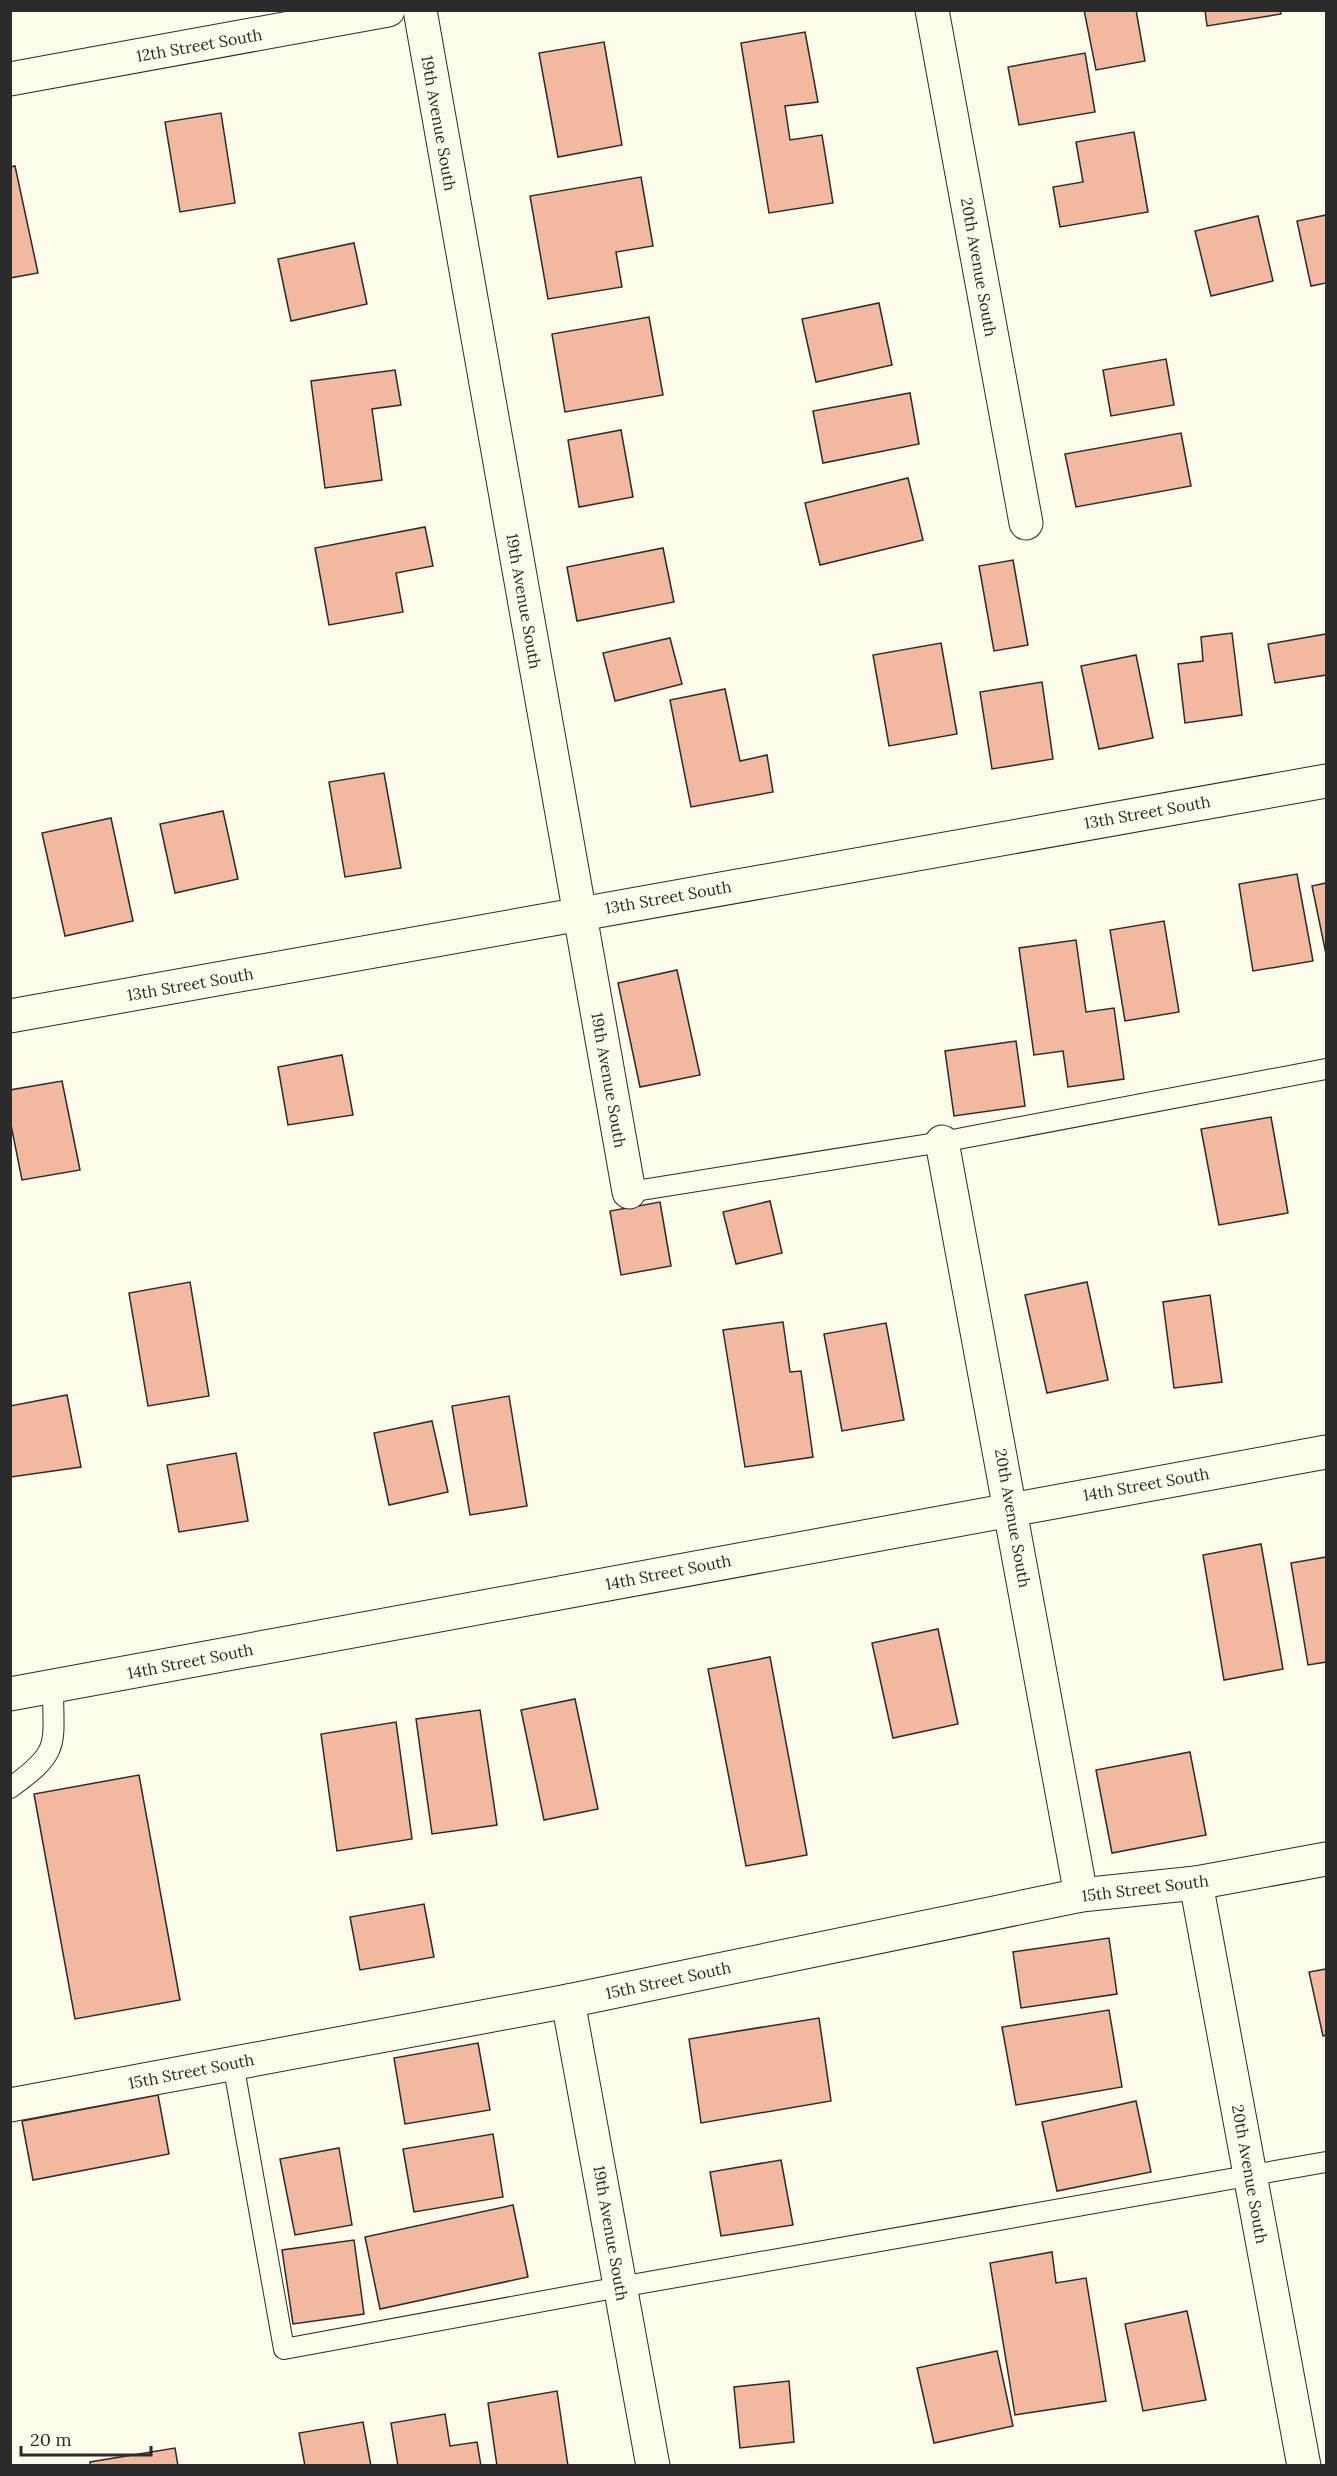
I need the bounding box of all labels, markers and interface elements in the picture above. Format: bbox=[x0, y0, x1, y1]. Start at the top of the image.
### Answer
street label: 12th Street South bbox=[134, 24, 264, 66]
street label: 19th Avenue South bbox=[417, 54, 461, 193]
street label: 20th Avenue South bbox=[957, 196, 1001, 338]
street label: 19th Avenue South bbox=[502, 532, 546, 671]
street label: 13th Street South bbox=[1082, 791, 1212, 833]
street label: 13th Street South bbox=[603, 876, 733, 918]
street label: 13th Street South bbox=[125, 963, 255, 1005]
street label: 19th Avenue South bbox=[587, 1011, 631, 1150]
street label: 20th Avenue South bbox=[991, 1447, 1035, 1589]
street label: 14th Street South bbox=[1081, 1463, 1211, 1505]
street label: 14th Street South bbox=[603, 1550, 733, 1594]
street label: 14th Street South bbox=[125, 1639, 255, 1683]
street label: 15th Street South bbox=[1080, 1870, 1210, 1906]
street label: 15th Street South bbox=[603, 1957, 733, 2003]
street label: 15th Street South bbox=[126, 2049, 256, 2093]
street label: 20th Avenue South bbox=[1228, 2103, 1272, 2245]
street label: 19th Avenue South bbox=[589, 2164, 633, 2303]
scale bar bbox=[21, 2419, 152, 2457]
text: 20 m bbox=[30, 2428, 72, 2451]

